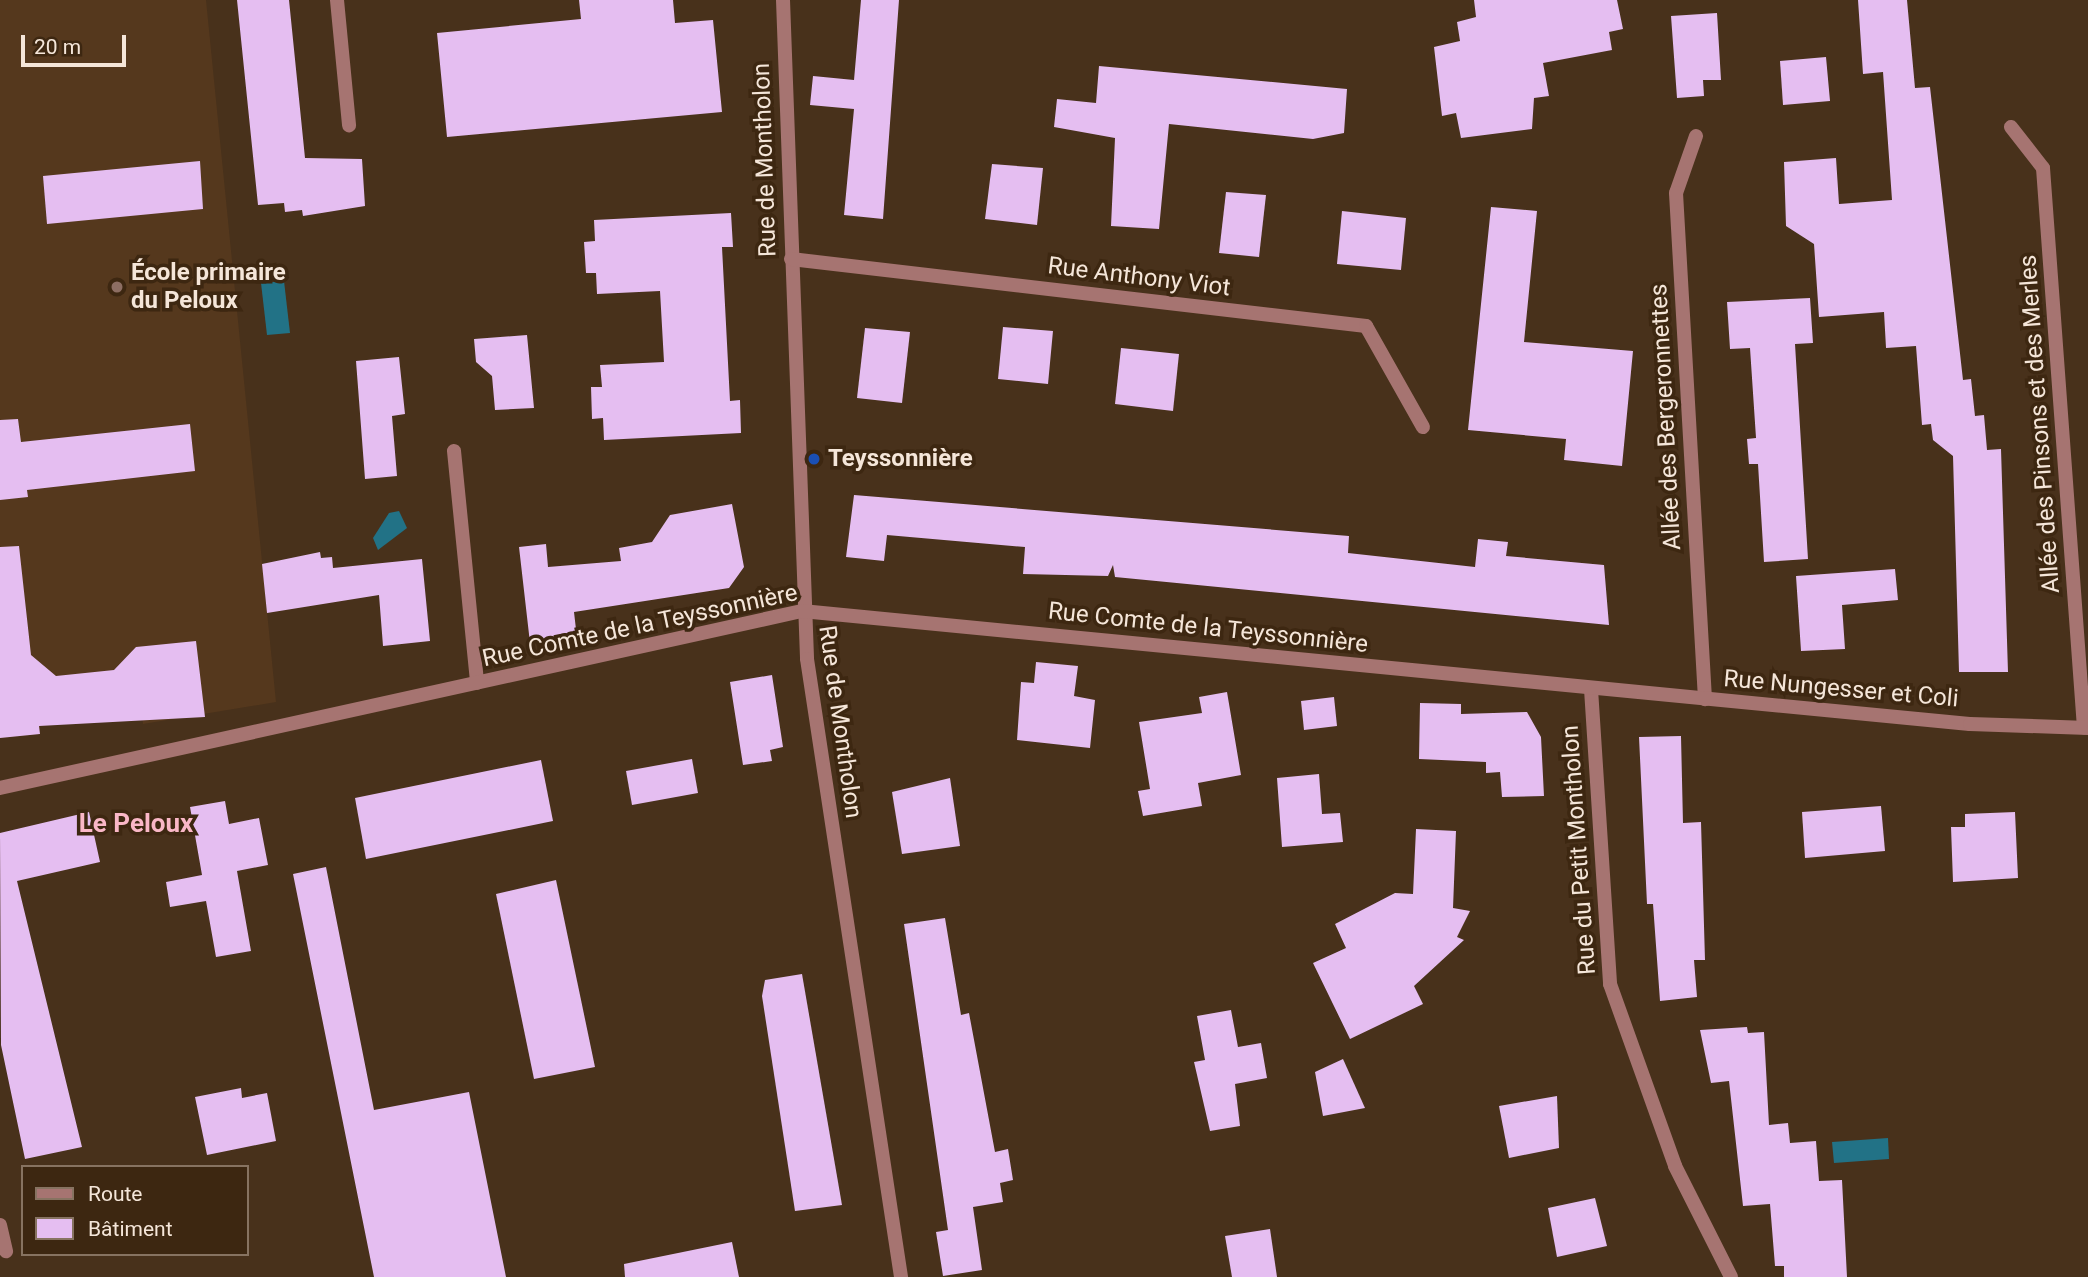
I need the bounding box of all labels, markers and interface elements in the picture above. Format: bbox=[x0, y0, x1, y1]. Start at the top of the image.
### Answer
scale bar bbox=[24, 21, 130, 65]
text: 20 m bbox=[34, 35, 81, 59]
street label: Rue de Montholon bbox=[747, 62, 783, 258]
street label: Rue Anthony Viot bbox=[1046, 252, 1232, 302]
street label: Allée des Pinsons et des Merles bbox=[2014, 254, 2066, 594]
place label: École primaire du Peloux bbox=[131, 259, 286, 315]
marker: École primaire du Peloux bbox=[109, 279, 125, 295]
street label: Allée des Bergeronnettes bbox=[1645, 283, 1687, 551]
place label: Teyssonnière bbox=[828, 445, 973, 473]
marker: Teyssonnière bbox=[806, 451, 822, 467]
street label: Rue Comte de la Teyssonnière bbox=[480, 578, 800, 674]
street label: Rue Comte de la Teyssonnière bbox=[1046, 597, 1370, 659]
street label: Rue de Montholon bbox=[812, 624, 868, 820]
street label: Rue Nungesser et Coli bbox=[1722, 664, 1960, 714]
street label: Rue du Petit Montholon bbox=[1556, 724, 1602, 976]
district label: Le Peloux bbox=[79, 808, 193, 840]
legend bbox=[21, 1165, 248, 1256]
text: Route bbox=[88, 1182, 143, 1206]
text: Bâtiment bbox=[88, 1217, 173, 1241]

